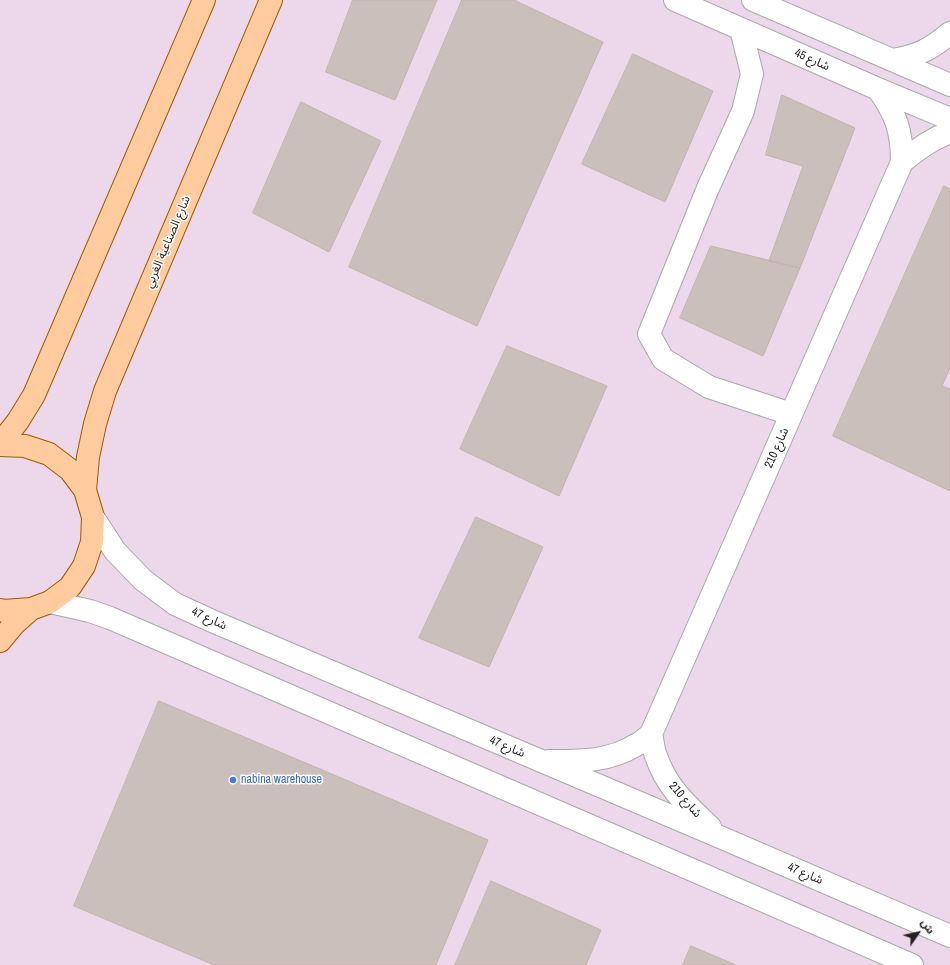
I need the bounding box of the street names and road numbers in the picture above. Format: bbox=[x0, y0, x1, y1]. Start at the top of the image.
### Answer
street label: شارع 45 bbox=[792, 46, 832, 74]
street label: شارع الصناعية الغربي bbox=[142, 194, 194, 290]
street label: شارع 210 bbox=[762, 426, 792, 470]
street label: شارع 47 bbox=[189, 605, 229, 633]
street label: شارع 47 bbox=[487, 733, 527, 761]
street label: شارع 210 bbox=[666, 779, 704, 821]
street label: شارع 47 bbox=[785, 860, 825, 888]

